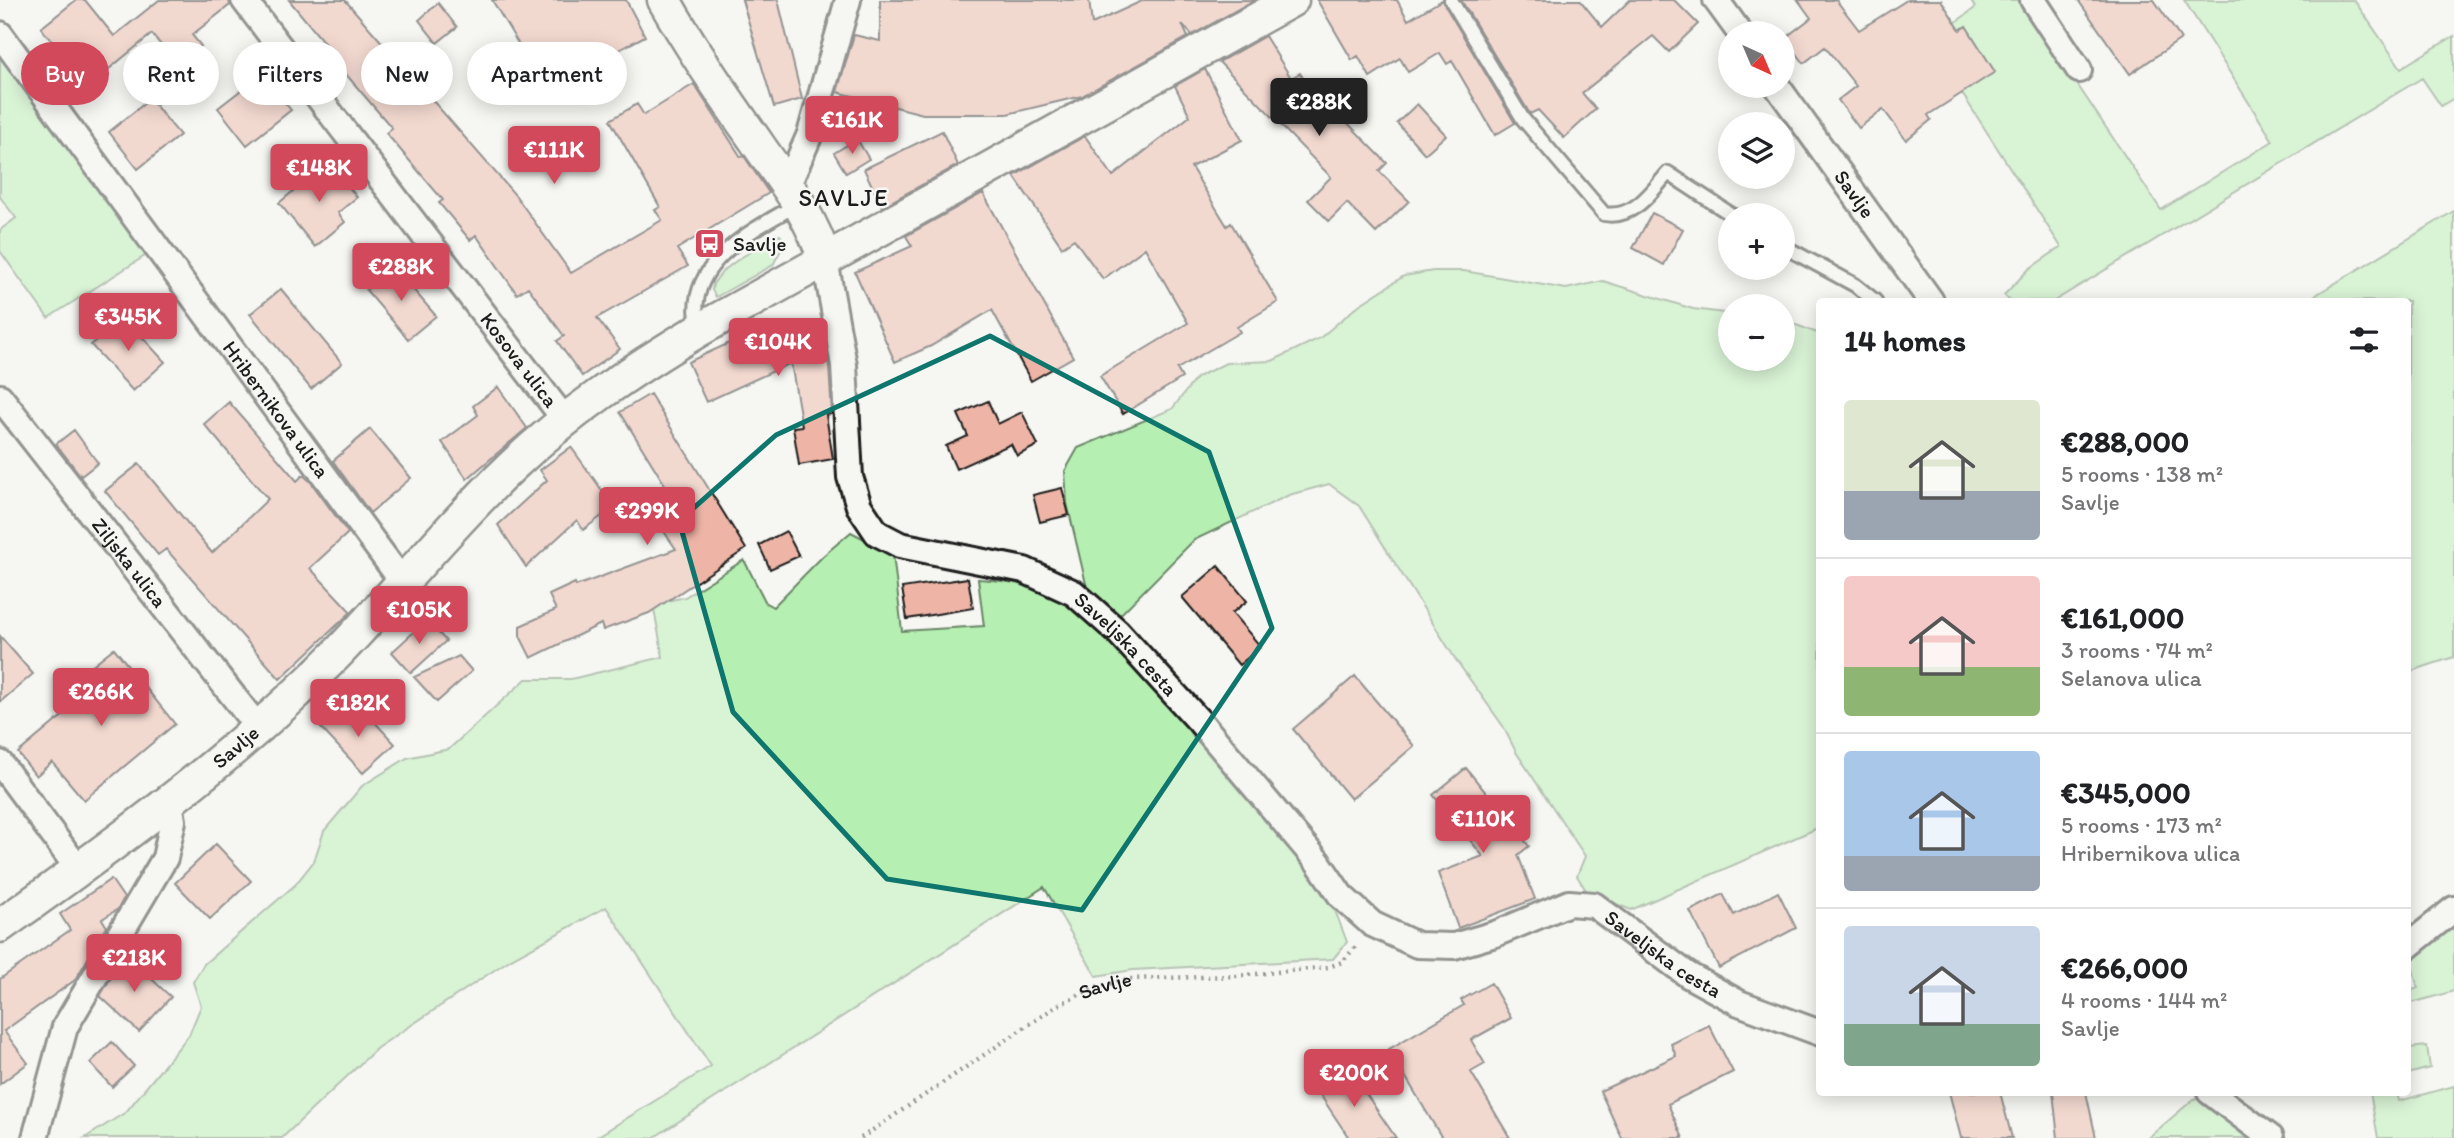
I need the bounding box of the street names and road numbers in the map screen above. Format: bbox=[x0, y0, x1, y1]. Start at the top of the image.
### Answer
street label: Savlje bbox=[1829, 165, 1881, 223]
street label: Kosova ulica bbox=[475, 307, 564, 412]
street label: Hribernikova ulica bbox=[218, 336, 335, 483]
street label: Ziljska ulica bbox=[87, 512, 172, 612]
street label: Saveljska cesta bbox=[1069, 586, 1183, 701]
street label: Savlje bbox=[207, 720, 264, 774]
street label: Saveljska cesta bbox=[1600, 904, 1726, 1003]
street label: Savlje bbox=[1074, 966, 1134, 1005]

